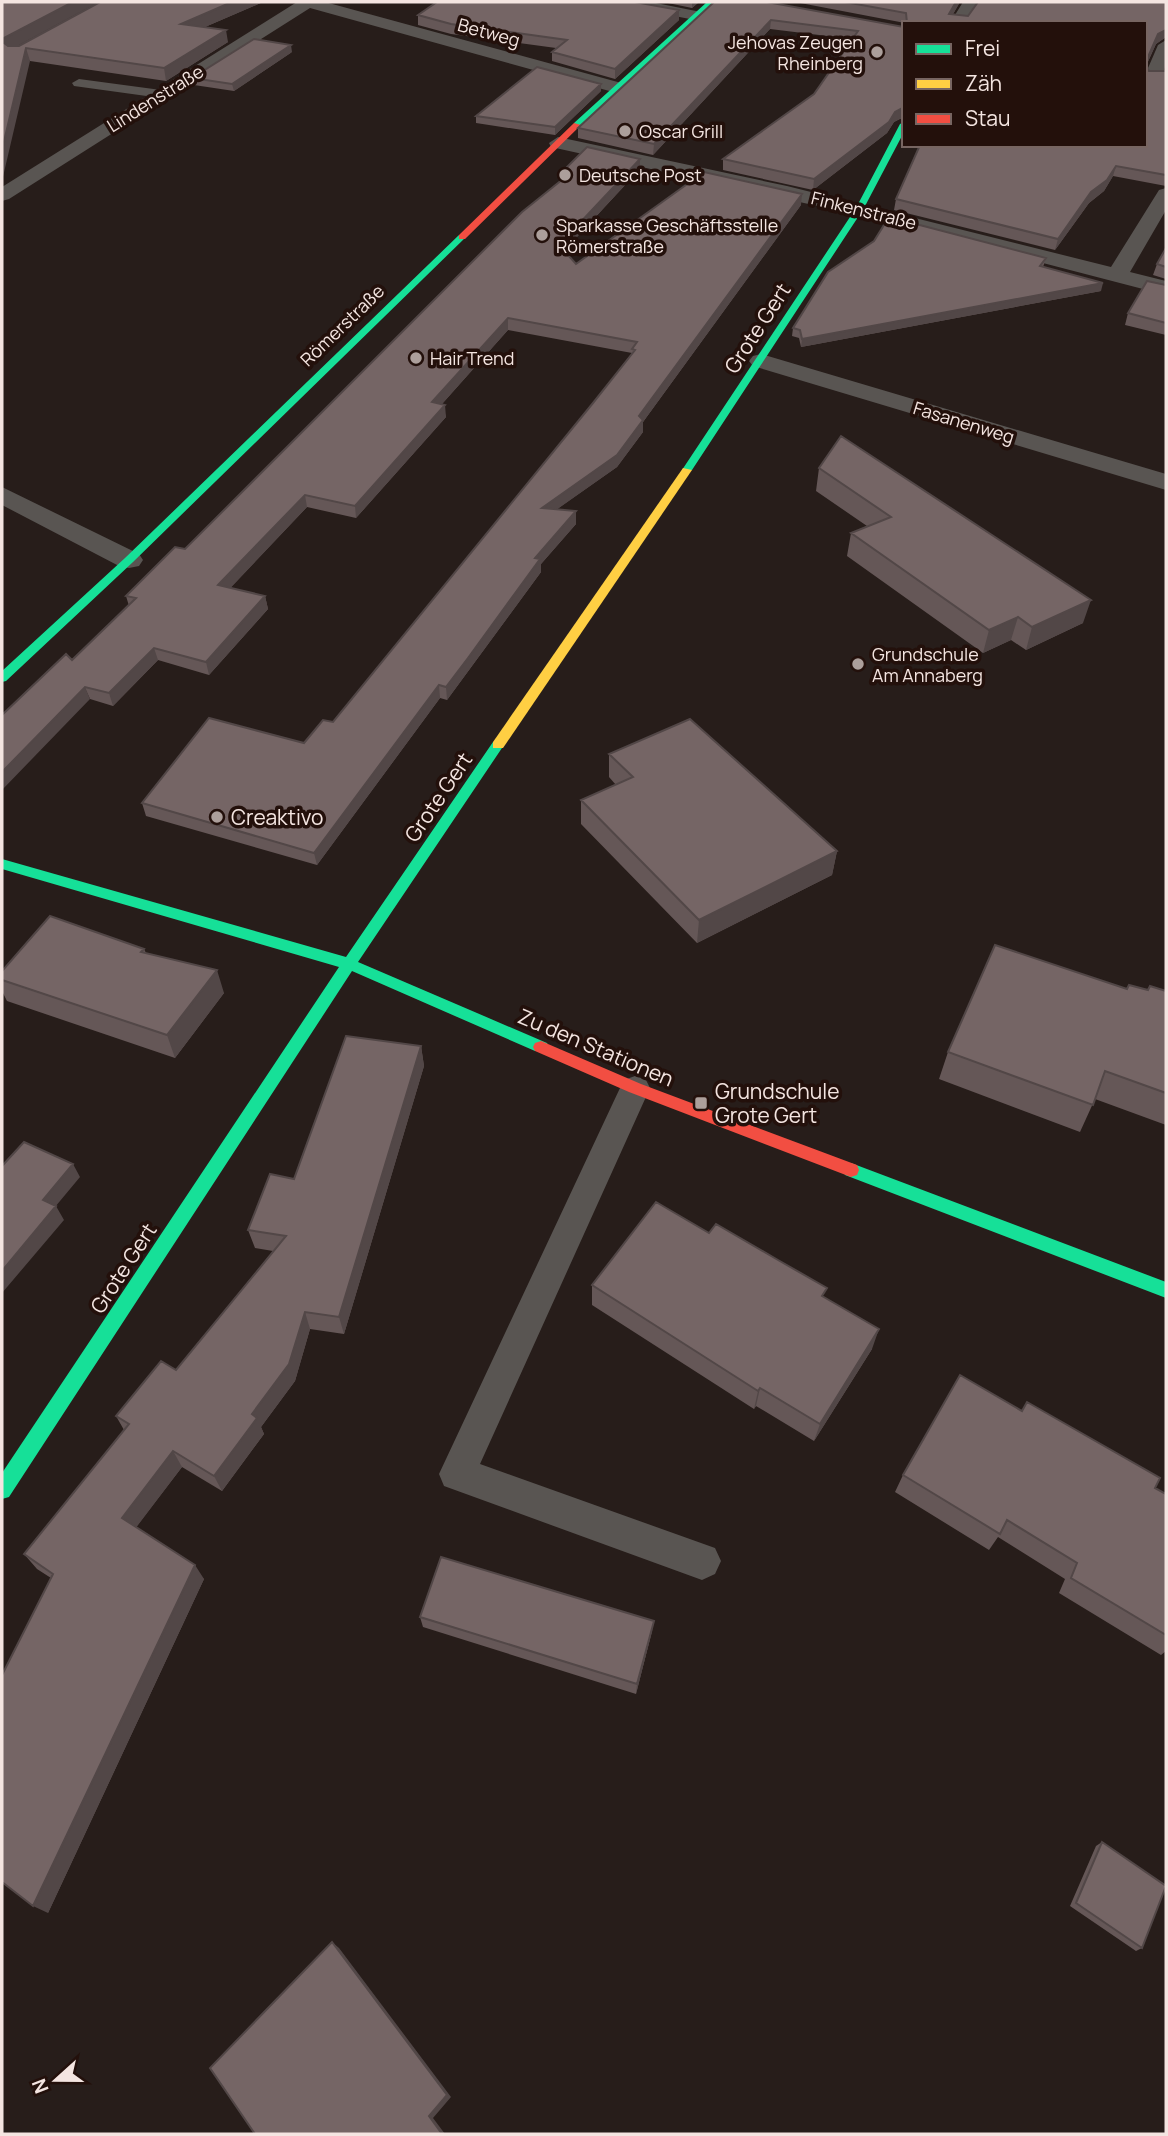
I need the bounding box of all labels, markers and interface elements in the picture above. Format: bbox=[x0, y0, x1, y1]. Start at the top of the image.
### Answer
street label: Betweg bbox=[455, 12, 523, 52]
legend bbox=[902, 21, 1147, 147]
place label: Jehovas Zeugen Rheinberg bbox=[728, 30, 863, 75]
text: Frei bbox=[965, 34, 1000, 62]
marker: Jehovas Zeugen Rheinberg bbox=[869, 44, 885, 60]
street label: Lindenstraße bbox=[102, 59, 208, 137]
text: Zäh bbox=[965, 69, 1002, 97]
text: Stau bbox=[965, 104, 1011, 132]
place label: Oscar Grill bbox=[639, 119, 723, 143]
marker: Oscar Grill bbox=[617, 123, 633, 139]
place label: Deutsche Post bbox=[579, 163, 702, 187]
marker: Deutsche Post bbox=[557, 167, 573, 183]
street label: Finkenstraße bbox=[809, 185, 919, 235]
place label: Sparkasse Geschäftsstelle Römerstraße bbox=[556, 213, 778, 258]
marker: Sparkasse Geschäftsstelle Römerstraße bbox=[534, 227, 550, 243]
street label: Grote Gert bbox=[717, 278, 797, 378]
street label: Römerstraße bbox=[295, 279, 389, 371]
place label: Hair Trend bbox=[430, 346, 514, 370]
marker: Hair Trend bbox=[408, 350, 424, 366]
street label: Fasanenweg bbox=[911, 395, 1017, 449]
place label: Grundschule Am Annaberg bbox=[872, 642, 983, 687]
marker: Grundschule Am Annaberg bbox=[850, 656, 866, 672]
street label: Grote Gert bbox=[398, 747, 478, 847]
place label: Creaktivo bbox=[231, 803, 324, 831]
marker: Creaktivo bbox=[209, 809, 225, 825]
street label: Zu den Stationen bbox=[514, 1002, 678, 1092]
place label: Grundschule Grote Gert bbox=[715, 1077, 839, 1129]
marker: Grundschule Grote Gert bbox=[693, 1095, 709, 1111]
street label: Grote Gert bbox=[83, 1218, 163, 1318]
north arrow bbox=[21, 2045, 91, 2115]
text: N bbox=[26, 2075, 55, 2097]

